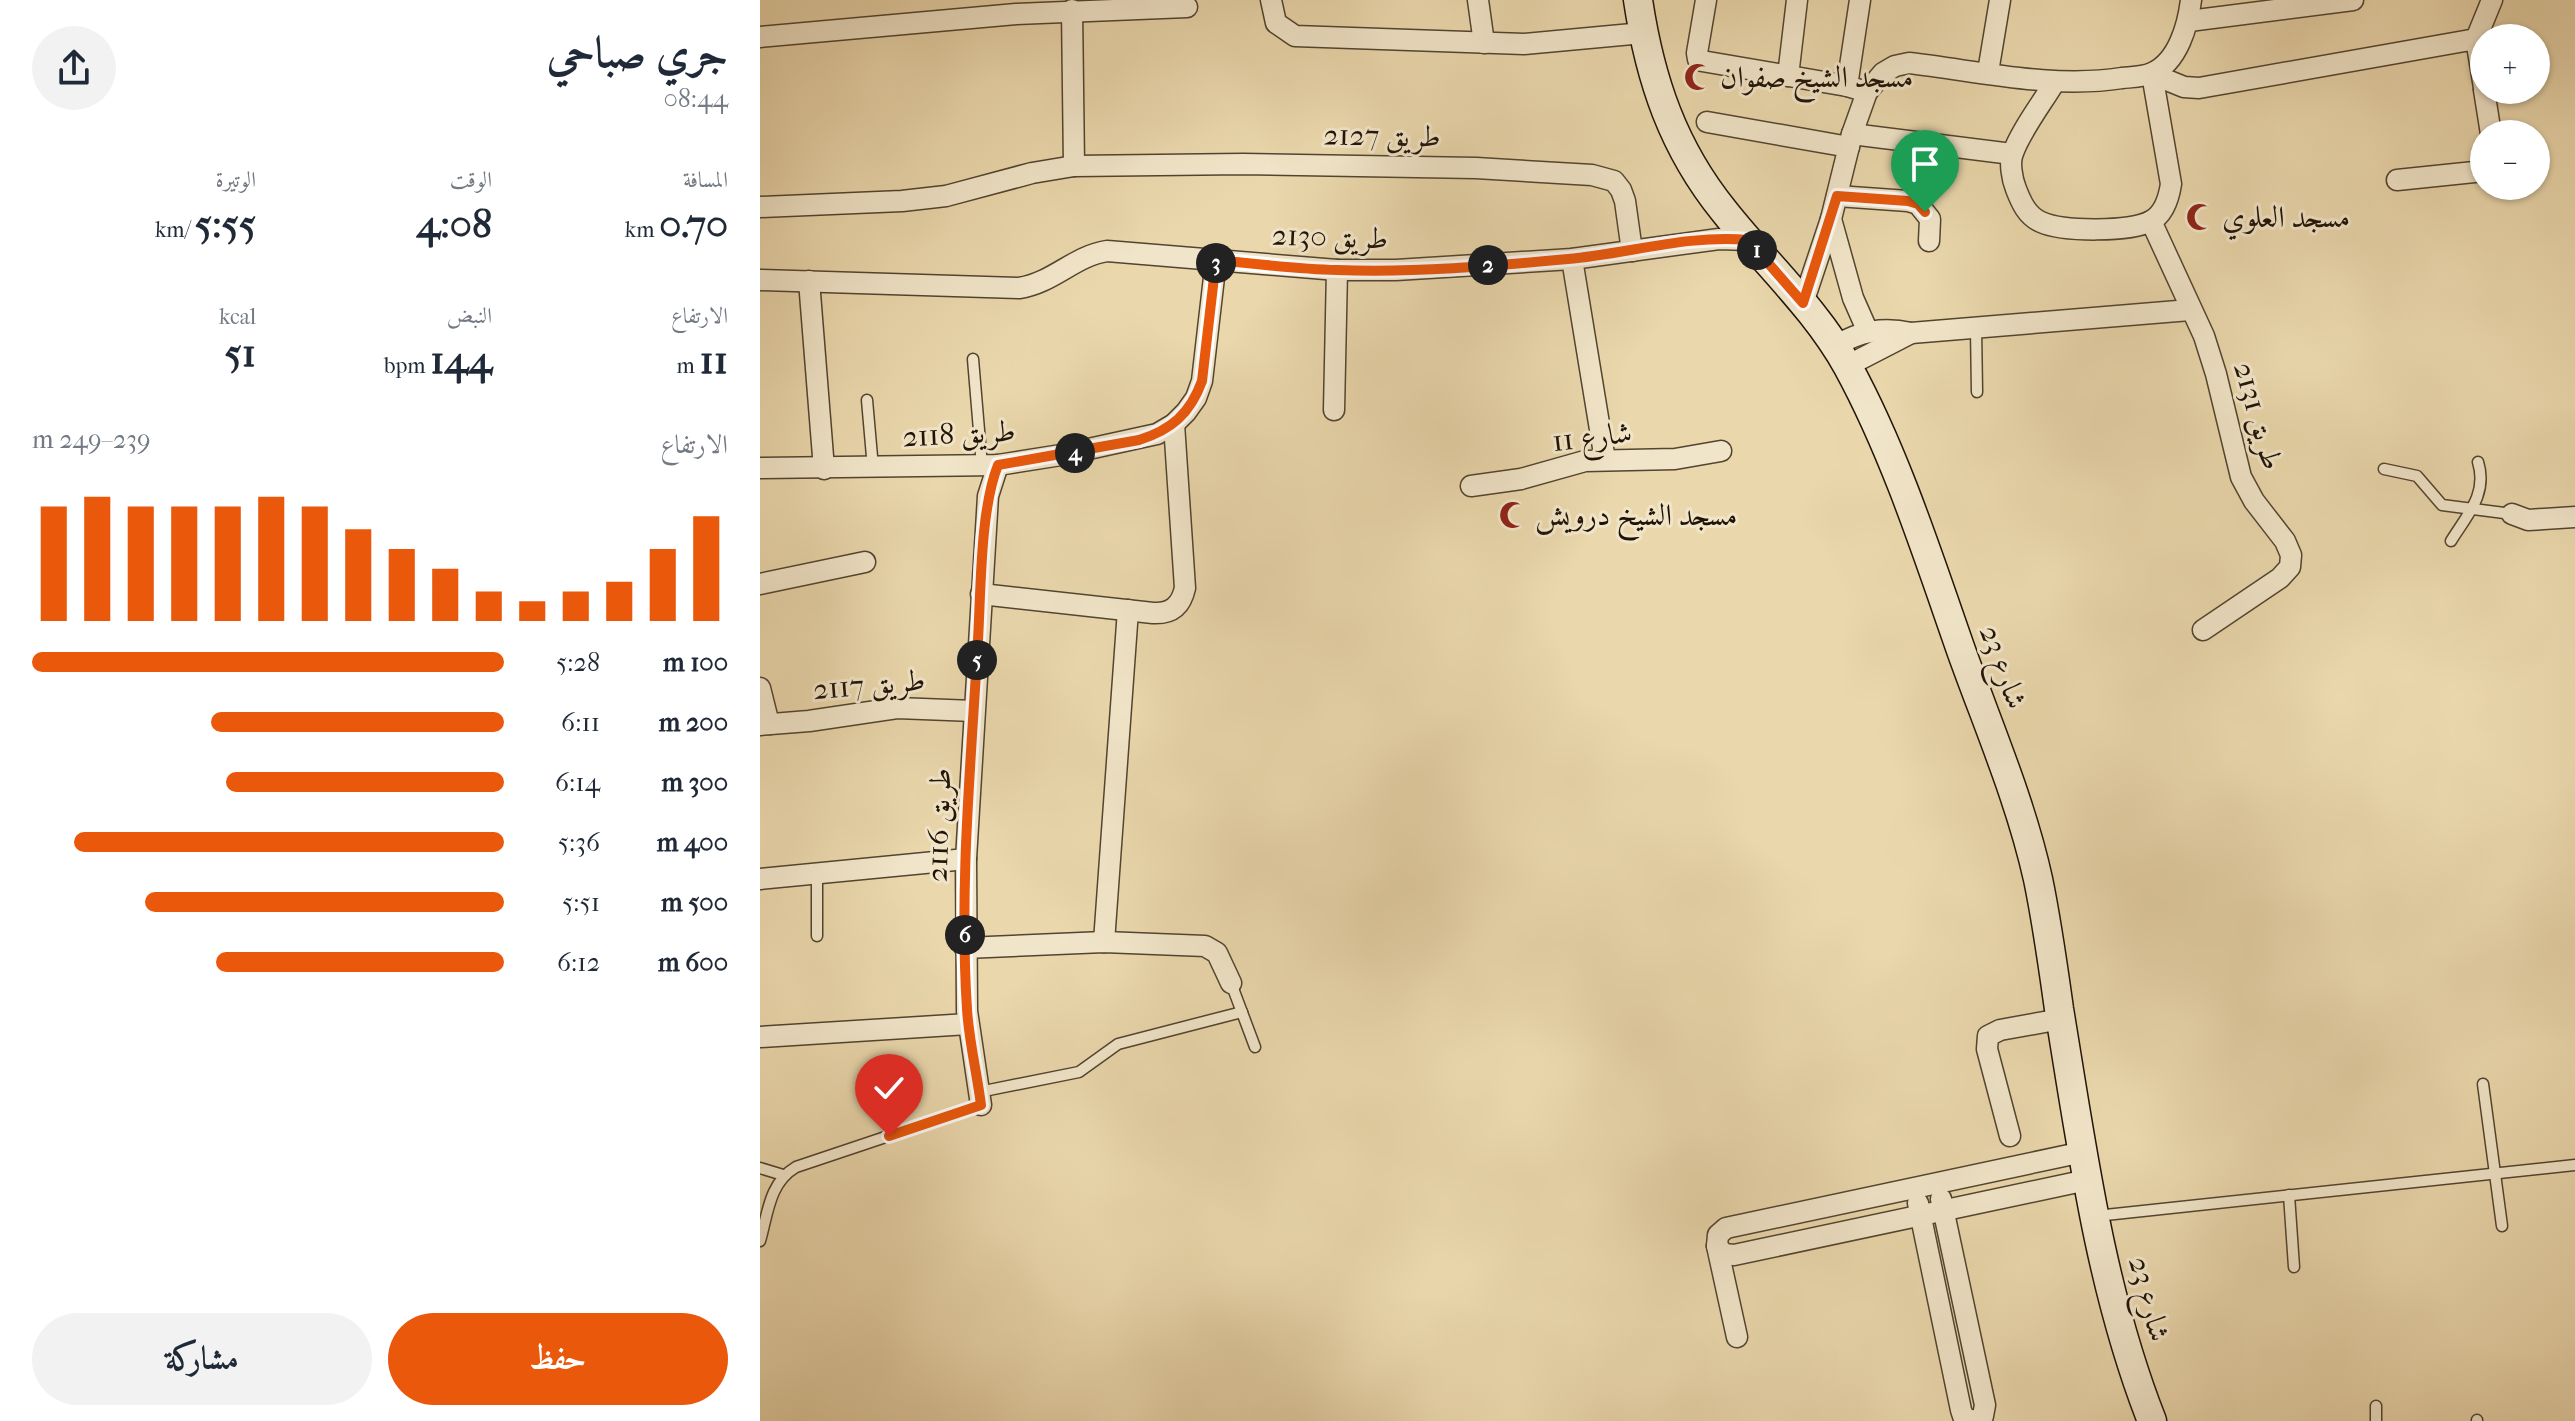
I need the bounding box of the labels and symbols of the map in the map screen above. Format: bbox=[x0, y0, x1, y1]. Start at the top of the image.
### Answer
place label: مسجد الشيخ صفوان bbox=[1720, 60, 1913, 104]
mosque icon: مسجد الشيخ صفوان bbox=[1683, 62, 1713, 92]
street label: طريق 2127 bbox=[1323, 117, 1441, 156]
pin bbox=[1891, 130, 1959, 212]
place label: مسجد العلوي bbox=[2222, 200, 2350, 241]
mosque icon: مسجد العلوي bbox=[2185, 202, 2215, 232]
street label: طريق 2130 bbox=[1271, 217, 1389, 258]
pin: 1 bbox=[1737, 230, 1777, 270]
pin: 3 bbox=[1196, 243, 1236, 283]
pin: 2 bbox=[1468, 245, 1508, 285]
street label: طريق 2131 bbox=[2225, 358, 2290, 474]
street label: طريق 2118 bbox=[902, 414, 1017, 455]
street label: شارع 11 bbox=[1550, 415, 1635, 466]
pin: 4 bbox=[1055, 433, 1095, 473]
place label: مسجد الشيخ درويش bbox=[1535, 498, 1737, 542]
mosque icon: مسجد الشيخ درويش bbox=[1498, 500, 1528, 530]
street label: شارع 23 bbox=[1965, 620, 2034, 716]
pin: 5 bbox=[957, 640, 997, 680]
street label: طريق 2117 bbox=[811, 663, 927, 708]
street label: طريق 2116 bbox=[920, 767, 959, 883]
pin: 6 bbox=[945, 915, 985, 955]
pin bbox=[855, 1054, 923, 1136]
street label: شارع 23 bbox=[2114, 1253, 2177, 1347]

